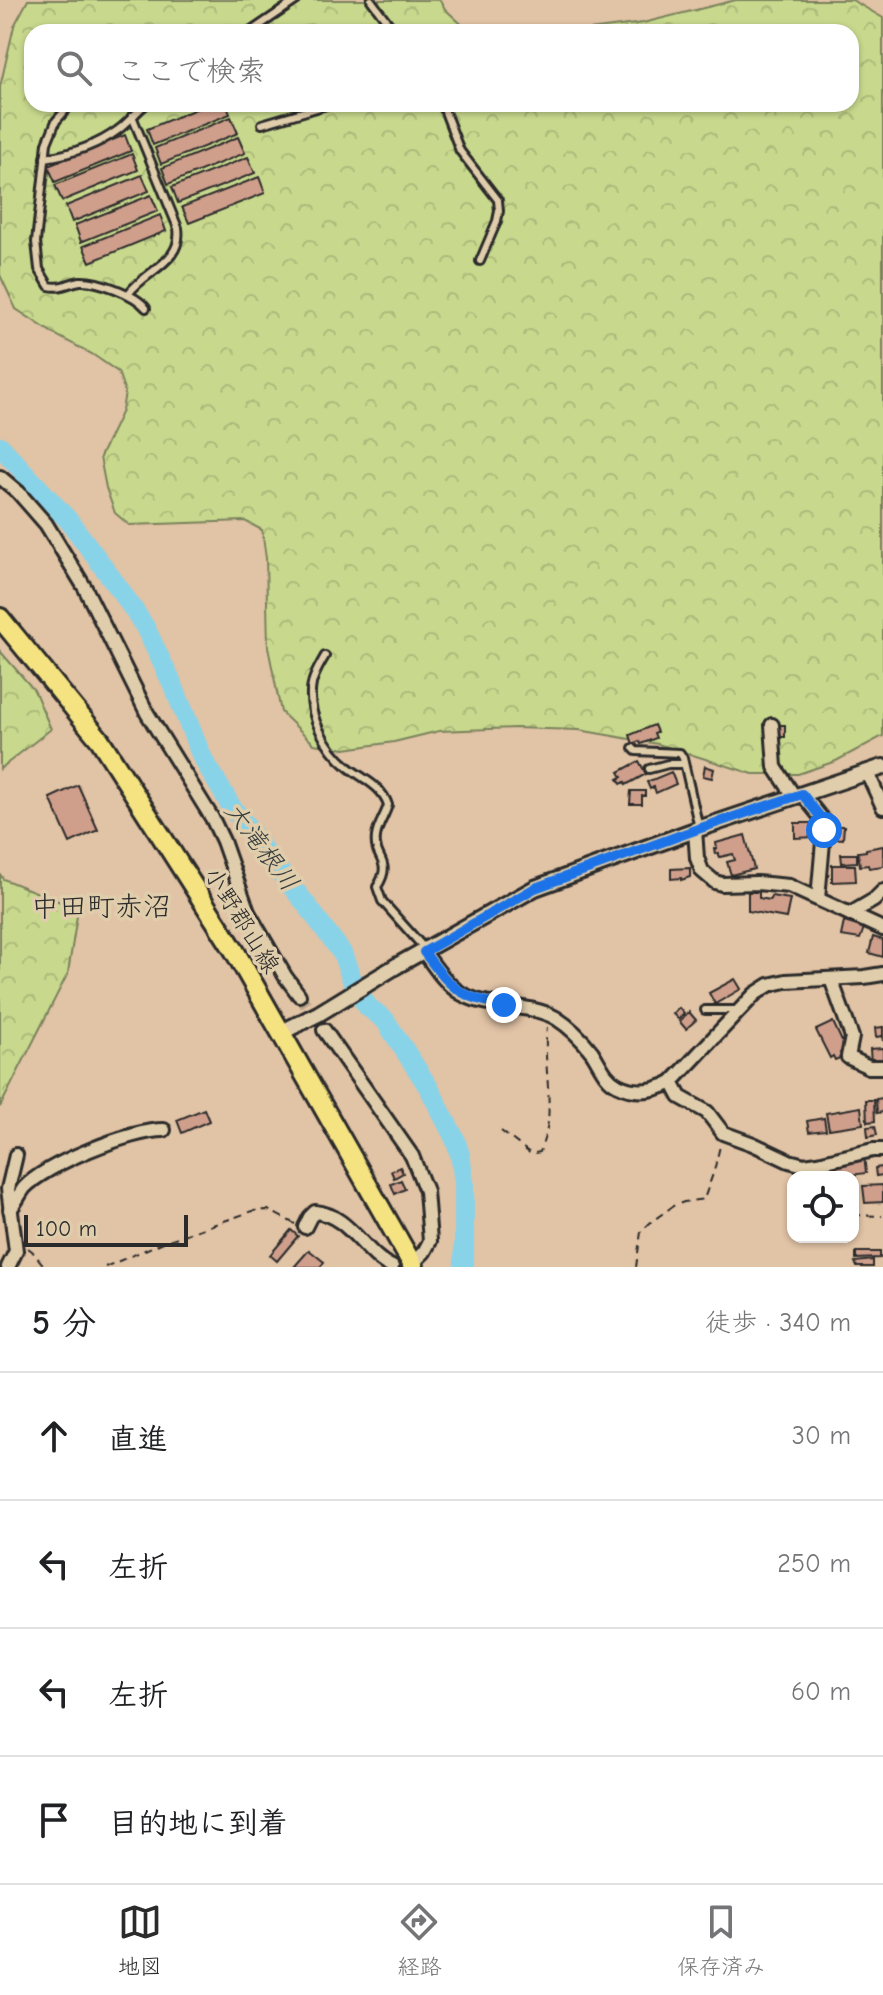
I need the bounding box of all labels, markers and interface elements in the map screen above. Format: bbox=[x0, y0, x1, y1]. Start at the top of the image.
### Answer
search box bbox=[24, 24, 859, 112]
icon: search bbox=[52, 46, 96, 90]
text: ここで検索 bbox=[116, 54, 266, 89]
water label: 大滝根川 bbox=[218, 796, 304, 897]
route start bbox=[806, 812, 842, 848]
street label: 小野郡山線 bbox=[198, 862, 286, 978]
district label: 中田町赤沼 bbox=[31, 891, 171, 923]
route end bbox=[486, 987, 522, 1023]
map controls bbox=[787, 1171, 859, 1243]
button: locate bbox=[787, 1171, 859, 1243]
scale bar bbox=[24, 1211, 188, 1247]
text: 100 m bbox=[36, 1216, 97, 1242]
text: 5 分 bbox=[32, 1303, 96, 1343]
text: 徒歩 · 340 m bbox=[705, 1308, 851, 1338]
icon: ahead bbox=[32, 1414, 76, 1458]
text: 30 m bbox=[792, 1421, 851, 1451]
text: 直進 bbox=[108, 1422, 168, 1457]
icon: left bbox=[32, 1542, 76, 1586]
text: 250 m bbox=[777, 1549, 851, 1579]
text: 左折 bbox=[108, 1550, 168, 1585]
icon: left bbox=[32, 1670, 76, 1714]
text: 60 m bbox=[791, 1677, 851, 1707]
text: 左折 bbox=[108, 1678, 168, 1713]
icon: arrive bbox=[32, 1798, 76, 1842]
text: 目的地に到着 bbox=[108, 1806, 288, 1841]
tab: 地図 bbox=[118, 1900, 162, 1980]
tab: 経路 bbox=[397, 1900, 441, 1980]
tab: 保存済み bbox=[677, 1900, 765, 1980]

